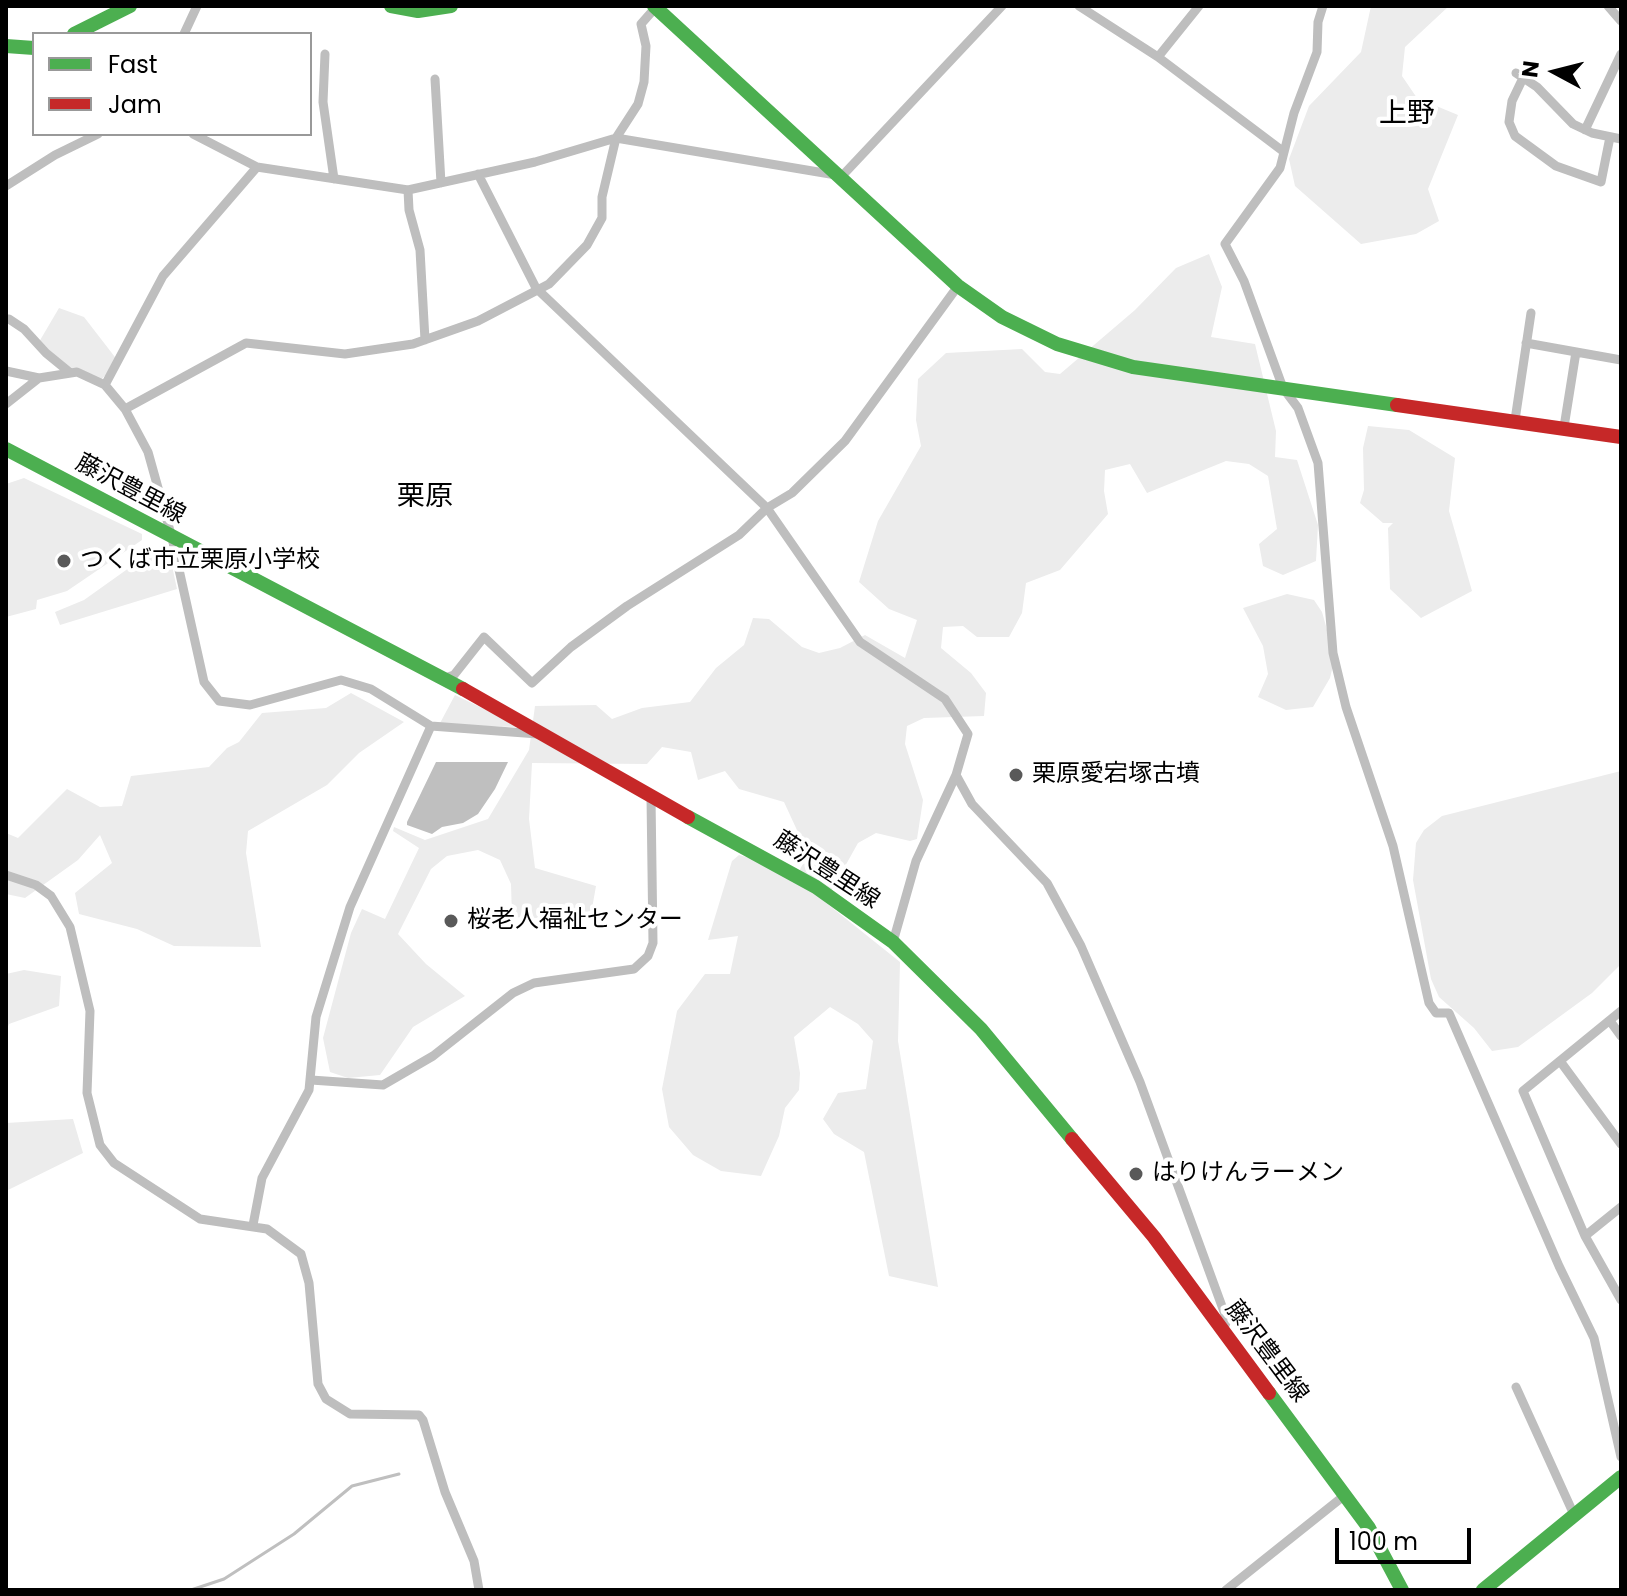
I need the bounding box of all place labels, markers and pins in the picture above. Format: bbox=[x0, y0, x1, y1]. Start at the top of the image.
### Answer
place label: つくば市立栗原小学校 bbox=[80, 547, 320, 575]
marker: つくば市立栗原小学校 bbox=[55, 552, 73, 570]
place label: 栗原愛宕塚古墳 bbox=[1032, 761, 1200, 789]
marker: 栗原愛宕塚古墳 bbox=[1007, 766, 1025, 784]
place label: 桜老人福祉センター bbox=[467, 907, 683, 935]
marker: 桜老人福祉センター bbox=[442, 912, 460, 930]
place label: はりけんラーメン bbox=[1152, 1160, 1344, 1188]
marker: はりけんラーメン bbox=[1127, 1165, 1145, 1183]

